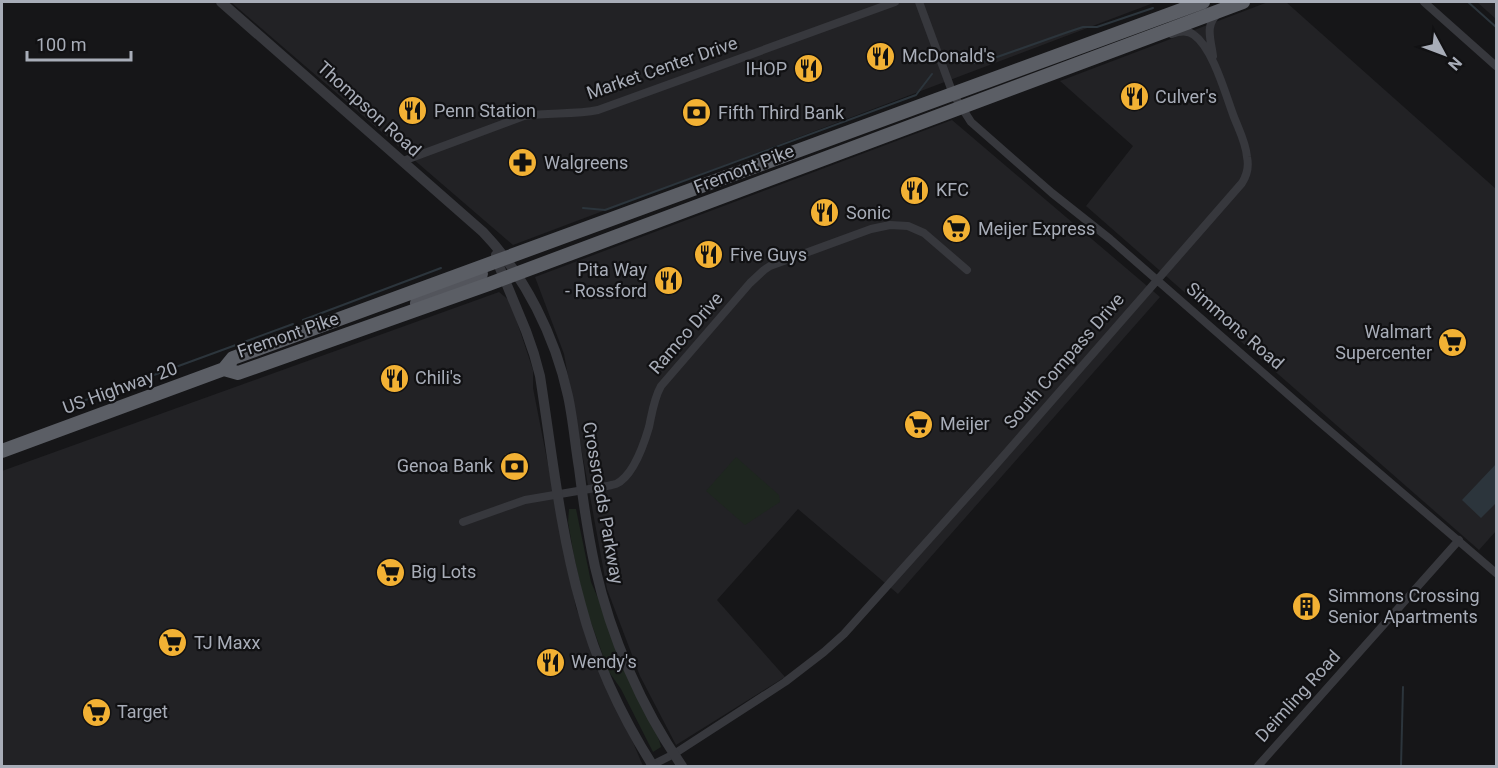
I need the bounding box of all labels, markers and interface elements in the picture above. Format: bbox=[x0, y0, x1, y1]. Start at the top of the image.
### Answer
scale bar bbox=[27, 24, 130, 62]
north arrow bbox=[1414, 24, 1474, 84]
street label: Market Center Drive bbox=[584, 32, 740, 103]
text: 100 m bbox=[36, 34, 87, 55]
restaurant icon: McDonald's bbox=[865, 40, 897, 72]
place label: McDonald's bbox=[902, 45, 995, 66]
restaurant icon: IHOP bbox=[792, 53, 824, 85]
text: N bbox=[1444, 53, 1466, 74]
street label: Thompson Road bbox=[313, 57, 425, 161]
place label: IHOP bbox=[746, 58, 787, 79]
restaurant icon: Culver's bbox=[1118, 81, 1150, 113]
place label: Culver's bbox=[1155, 86, 1217, 107]
restaurant icon: Penn Station bbox=[397, 95, 429, 127]
bank icon: Fifth Third Bank bbox=[681, 97, 713, 129]
place label: Penn Station bbox=[434, 100, 536, 121]
place label: Fifth Third Bank bbox=[718, 102, 845, 123]
street label: Fremont Pike bbox=[691, 140, 797, 197]
pharmacy icon: Walgreens bbox=[507, 147, 539, 179]
place label: Walgreens bbox=[544, 152, 628, 173]
restaurant icon: KFC bbox=[899, 174, 931, 206]
place label: KFC bbox=[936, 179, 969, 200]
restaurant icon: Sonic bbox=[809, 197, 841, 229]
place label: Sonic bbox=[846, 202, 891, 223]
supermarket icon: Meijer Express bbox=[941, 213, 973, 245]
place label: Meijer Express bbox=[978, 218, 1095, 239]
restaurant icon: Five Guys bbox=[693, 239, 725, 271]
place label: Five Guys bbox=[730, 244, 807, 265]
place label: Pita Way - Rossford bbox=[565, 259, 647, 301]
restaurant icon: Pita Way - Rossford bbox=[652, 264, 684, 296]
street label: Simmons Road bbox=[1182, 278, 1288, 374]
street label: Ramco Drive bbox=[644, 288, 727, 378]
street label: South Compass Drive bbox=[999, 289, 1128, 433]
street label: Fremont Pike bbox=[234, 307, 341, 362]
place label: Walmart Supercenter bbox=[1335, 321, 1432, 363]
supermarket icon: Walmart Supercenter bbox=[1437, 326, 1469, 358]
street label: US Highway 20 bbox=[60, 357, 180, 418]
restaurant icon: Chili's bbox=[378, 362, 410, 394]
place label: Chili's bbox=[415, 367, 462, 388]
supermarket icon: Meijer bbox=[903, 408, 935, 440]
place label: Meijer bbox=[940, 413, 990, 434]
street label: Crossroads Parkway bbox=[579, 420, 628, 586]
bank icon: Genoa Bank bbox=[498, 450, 530, 482]
place label: Genoa Bank bbox=[397, 455, 494, 476]
supermarket icon: Big Lots bbox=[374, 556, 406, 588]
place label: Big Lots bbox=[411, 561, 476, 582]
place label: Simmons Crossing Senior Apartments bbox=[1328, 585, 1480, 627]
building icon: Simmons Crossing Senior Apartments bbox=[1291, 590, 1323, 622]
supermarket icon: TJ Maxx bbox=[157, 627, 189, 659]
place label: TJ Maxx bbox=[194, 632, 260, 653]
restaurant icon: Wendy's bbox=[534, 646, 566, 678]
street label: Deimling Road bbox=[1251, 646, 1344, 746]
place label: Wendy's bbox=[571, 651, 637, 672]
supermarket icon: Target bbox=[80, 696, 112, 728]
place label: Target bbox=[117, 701, 168, 722]

